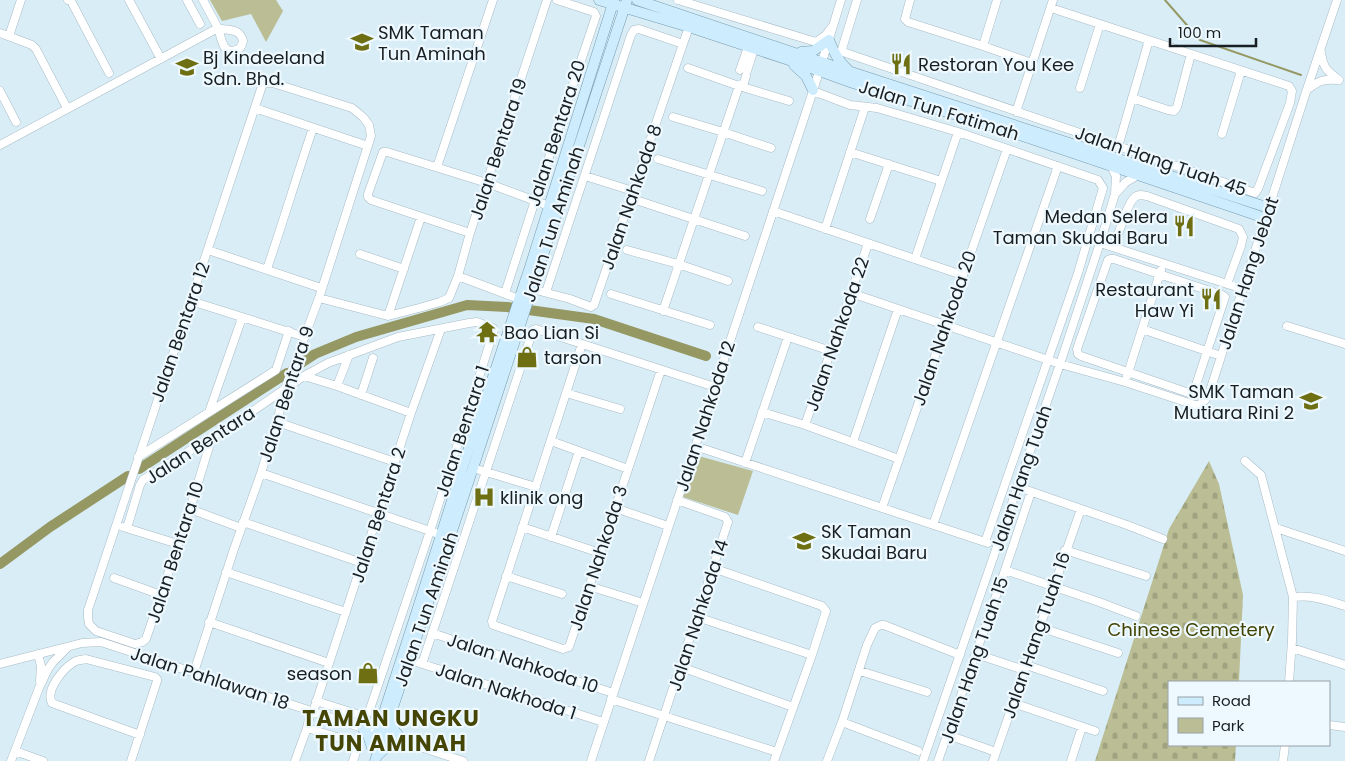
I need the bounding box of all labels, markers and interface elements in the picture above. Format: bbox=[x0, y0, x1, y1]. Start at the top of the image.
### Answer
scale bar bbox=[1170, 15, 1256, 47]
place label: SMK Taman Tun Aminah bbox=[378, 20, 486, 66]
text: 100 m bbox=[1178, 22, 1221, 43]
school or university icon: SMK Taman Tun Aminah bbox=[349, 29, 375, 55]
place label: Bj Kindeeland Sdn. Bhd. bbox=[203, 45, 325, 91]
restaurant icon: Restoran You Kee bbox=[888, 51, 914, 77]
place label: Restoran You Kee bbox=[918, 52, 1074, 77]
school or university icon: Bj Kindeeland Sdn. Bhd. bbox=[174, 54, 200, 80]
street label: Jalan Bentara 20 bbox=[521, 57, 591, 209]
street label: Jalan Tun Fatimah bbox=[856, 74, 1022, 146]
street label: Jalan Bentara 19 bbox=[463, 75, 533, 223]
street label: Jalan Hang Tuah 45 bbox=[1072, 120, 1250, 202]
street label: Jalan Nahkoda 8 bbox=[594, 121, 668, 273]
street label: Jalan Tun Aminah bbox=[516, 143, 590, 305]
street label: Jalan Hang Jebat bbox=[1211, 193, 1285, 353]
place label: Medan Selera Taman Skudai Baru bbox=[993, 204, 1168, 250]
restaurant icon: Medan Selera Taman Skudai Baru bbox=[1171, 213, 1197, 239]
street label: Jalan Nahkoda 20 bbox=[906, 247, 982, 409]
street label: Jalan Nahkoda 22 bbox=[799, 254, 875, 414]
street label: Jalan Bentara 12 bbox=[144, 258, 216, 406]
place label: Restaurant Haw Yi bbox=[1095, 277, 1194, 323]
restaurant icon: Restaurant Haw Yi bbox=[1198, 286, 1224, 312]
temple icon: Bao Lian Si bbox=[474, 319, 500, 345]
place label: Bao Lian Si bbox=[504, 320, 599, 345]
street label: Jalan Bentara 9 bbox=[252, 323, 320, 465]
street label: Jalan Nahkoda 12 bbox=[669, 337, 741, 495]
shop icon: tarson bbox=[514, 344, 540, 370]
place label: tarson bbox=[544, 345, 602, 370]
street label: Jalan Bentara 1 bbox=[429, 362, 495, 500]
place label: SMK Taman Mutiara Rini 2 bbox=[1174, 379, 1294, 425]
school or university icon: SMK Taman Mutiara Rini 2 bbox=[1298, 388, 1324, 414]
street label: Jalan Bentara bbox=[140, 400, 260, 490]
street label: Jalan Hang Tuah bbox=[984, 402, 1058, 554]
street label: Jalan Bentara 2 bbox=[344, 444, 412, 586]
street label: Jalan Bentara 10 bbox=[140, 478, 210, 626]
street label: Jalan Nahkoda 3 bbox=[563, 482, 633, 634]
hospital icon: klinik ong bbox=[471, 484, 497, 510]
place label: klinik ong bbox=[500, 485, 583, 510]
place label: SK Taman Skudai Baru bbox=[821, 519, 927, 565]
street label: Jalan Tun Aminah bbox=[388, 528, 464, 690]
school or university icon: SK Taman Skudai Baru bbox=[791, 528, 817, 554]
street label: Jalan Nahkoda 14 bbox=[662, 536, 734, 694]
street label: Jalan Hang Tuah 16 bbox=[996, 548, 1076, 722]
street label: Jalan Hang Tuah 15 bbox=[934, 573, 1014, 747]
park label: Chinese Cemetery bbox=[1107, 617, 1275, 642]
street label: Jalan Nahkoda 10 bbox=[444, 627, 602, 699]
street label: Jalan Pahlawan 18 bbox=[127, 641, 293, 715]
street label: Jalan Nakhoda 1 bbox=[432, 656, 580, 726]
shop icon: season bbox=[355, 660, 381, 686]
place label: season bbox=[287, 661, 352, 686]
legend bbox=[1168, 681, 1330, 746]
text: Road bbox=[1212, 690, 1251, 711]
district label: TAMAN UNGKU TUN AMINAH bbox=[302, 703, 480, 759]
text: Park bbox=[1212, 715, 1244, 736]

